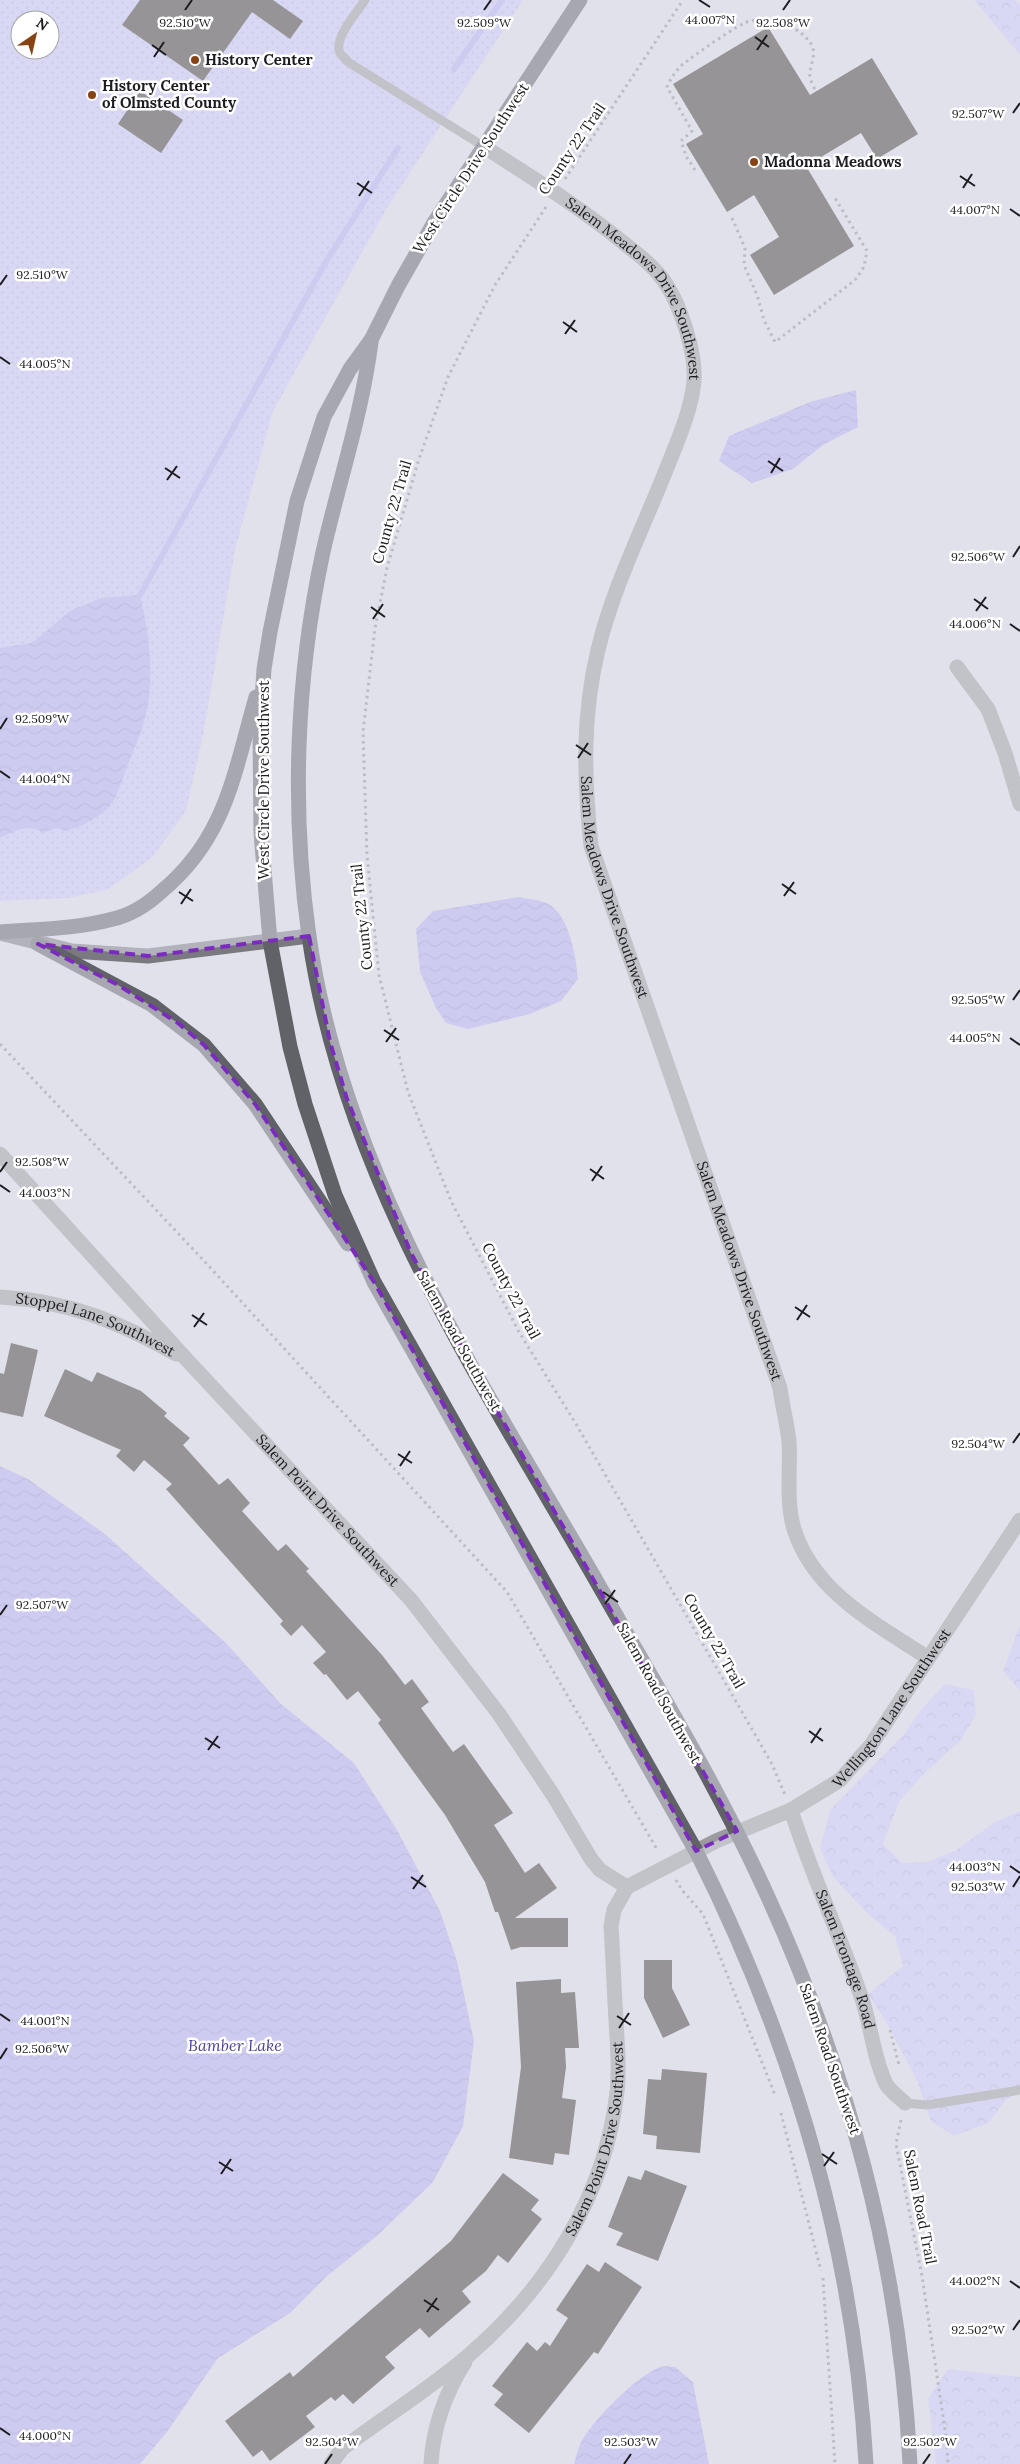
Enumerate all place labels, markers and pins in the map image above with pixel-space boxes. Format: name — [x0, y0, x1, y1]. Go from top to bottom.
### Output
place label: History Center — [205, 50, 314, 69]
marker: History Center — [189, 54, 201, 66]
place label: History Center of Olmsted County — [102, 76, 237, 112]
marker: History Center of Olmsted County — [86, 89, 98, 101]
place label: Madonna Meadows — [764, 152, 902, 171]
marker: Madonna Meadows — [748, 156, 760, 168]

